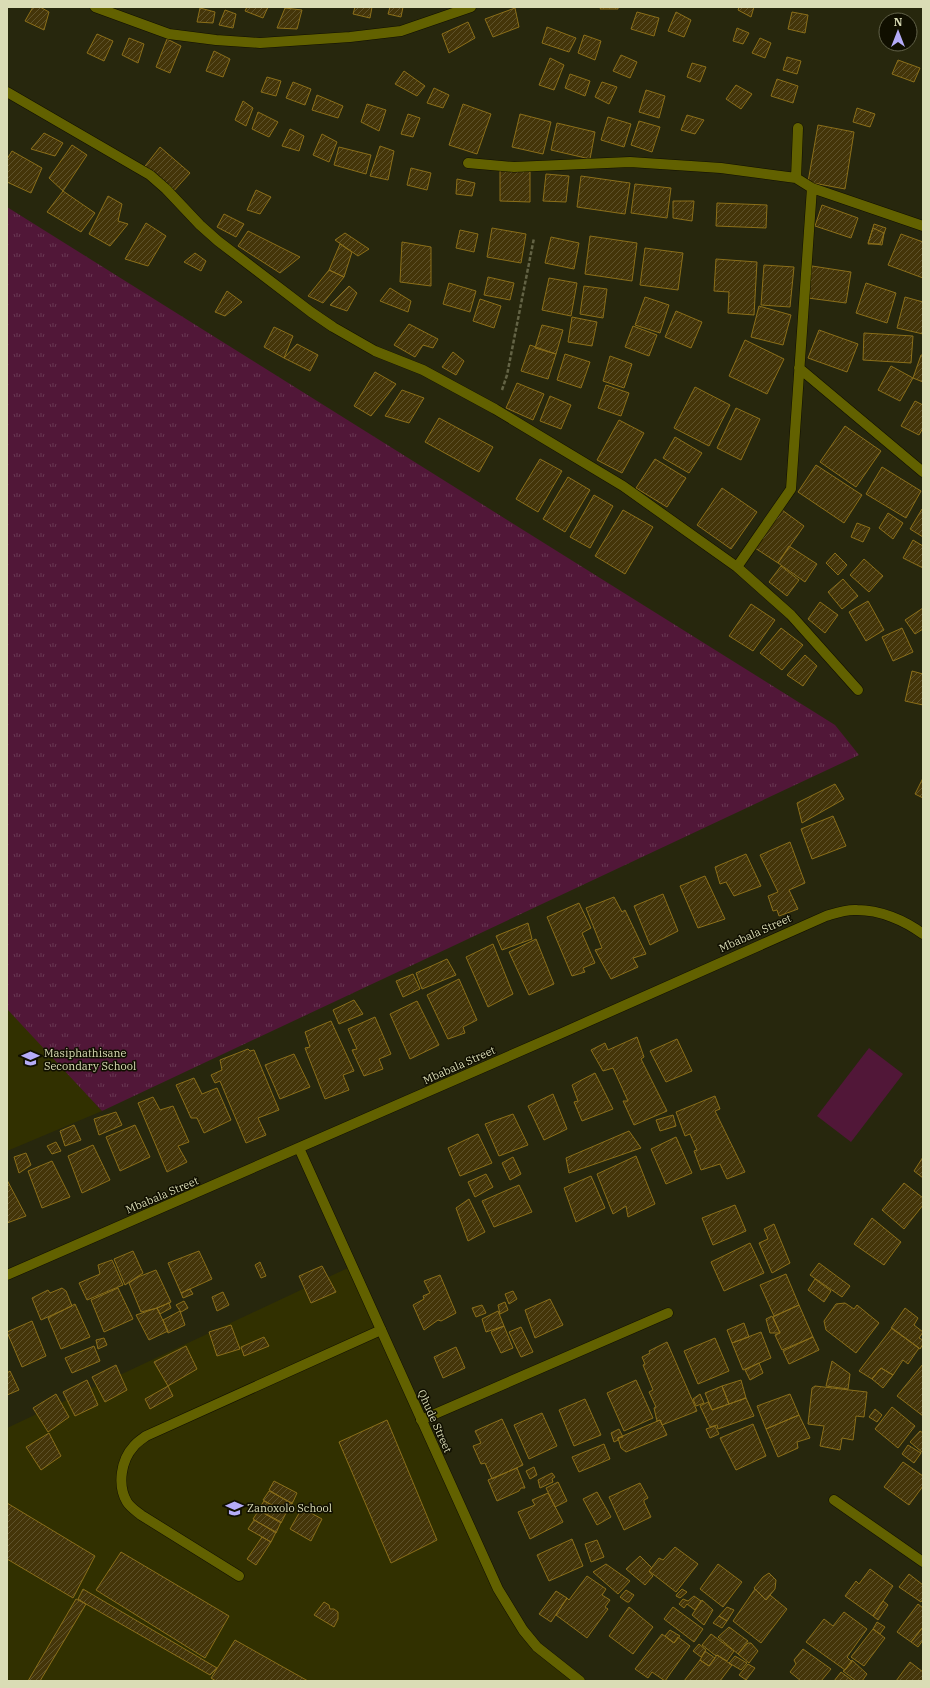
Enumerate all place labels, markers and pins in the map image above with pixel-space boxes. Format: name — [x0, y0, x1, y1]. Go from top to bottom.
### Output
place label: Masiphathisane Secondary School — [44, 1046, 136, 1073]
school or university icon: Masiphathisane Secondary School — [21, 1049, 41, 1069]
school or university icon: Zanoxolo School — [224, 1498, 244, 1518]
place label: Zanoxolo School — [247, 1501, 332, 1515]

